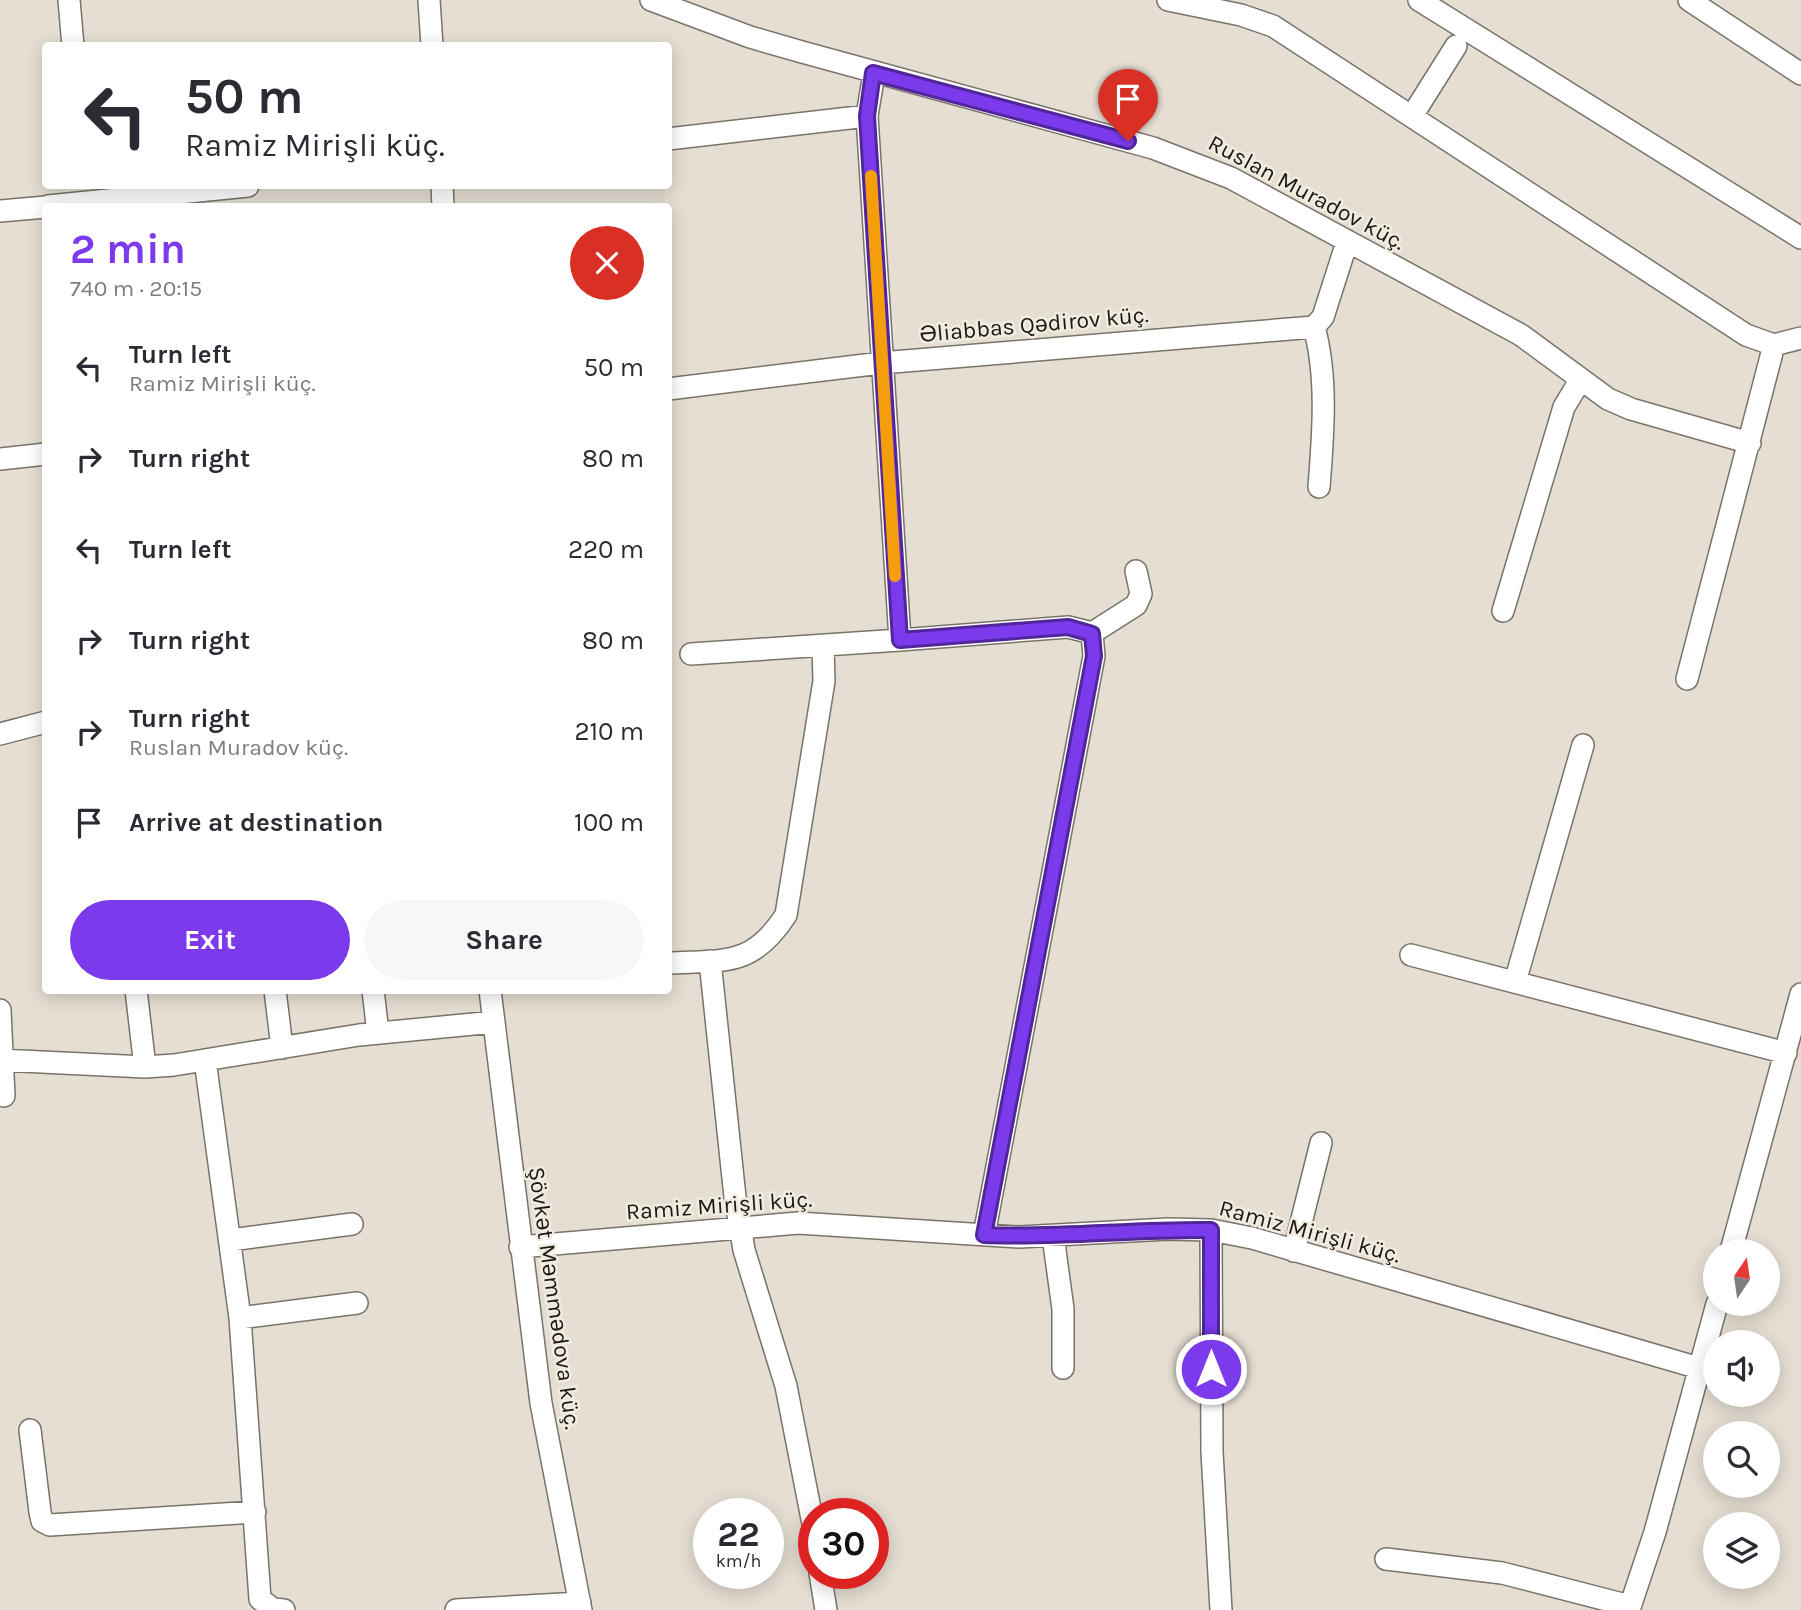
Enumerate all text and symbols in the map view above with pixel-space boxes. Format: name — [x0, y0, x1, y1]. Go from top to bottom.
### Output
text: 50 m — [185, 68, 303, 125]
pin — [1098, 69, 1158, 141]
icon: left — [70, 70, 161, 161]
icon: arrive — [1109, 80, 1147, 118]
text: Ramiz Mirişli küç. — [185, 127, 445, 164]
street label: Ruslan Muradov küç. — [1204, 129, 1410, 256]
text: 2 min — [70, 224, 186, 274]
button: close — [570, 226, 644, 300]
text: 740 m · 20:15 — [70, 275, 202, 302]
street label: Əliabbas Qədirov küç. — [918, 301, 1150, 348]
text: Turn left — [129, 339, 231, 370]
icon: left — [70, 349, 108, 387]
text: 50 m — [583, 352, 644, 383]
text: Ramiz Mirişli küç. — [129, 370, 316, 397]
icon: right — [70, 440, 108, 478]
text: Turn right — [129, 443, 250, 474]
text: 80 m — [582, 443, 644, 474]
icon: left — [70, 531, 108, 569]
text: Turn left — [129, 534, 231, 565]
text: 220 m — [568, 534, 644, 565]
icon: right — [70, 622, 108, 660]
text: Turn right — [129, 625, 250, 656]
text: 80 m — [582, 625, 644, 656]
text: Turn right — [129, 703, 250, 734]
icon: right — [70, 713, 108, 751]
text: 210 m — [574, 716, 644, 747]
text: Ruslan Muradov küç. — [129, 734, 348, 761]
icon: arrive — [70, 804, 108, 842]
text: Arrive at destination — [129, 807, 383, 838]
text: 100 m — [574, 807, 644, 838]
button: Exit — [70, 900, 350, 980]
button: Share — [364, 900, 644, 980]
street label: Şövkət Məmmədova küç. — [523, 1165, 586, 1431]
street label: Ramiz Mirişli küç. — [625, 1186, 813, 1225]
street label: Ramiz Mirişli küç. — [1216, 1194, 1404, 1269]
north arrow — [1703, 1239, 1780, 1316]
map controls — [1703, 1239, 1780, 1589]
button: sound — [1703, 1330, 1780, 1407]
position arrow — [1174, 1332, 1248, 1406]
button: search — [1703, 1421, 1780, 1498]
speed limit sign: 30 — [798, 1498, 889, 1589]
button: layers — [1703, 1512, 1780, 1589]
text: 22 — [717, 1514, 760, 1555]
text: km/h — [716, 1550, 761, 1572]

